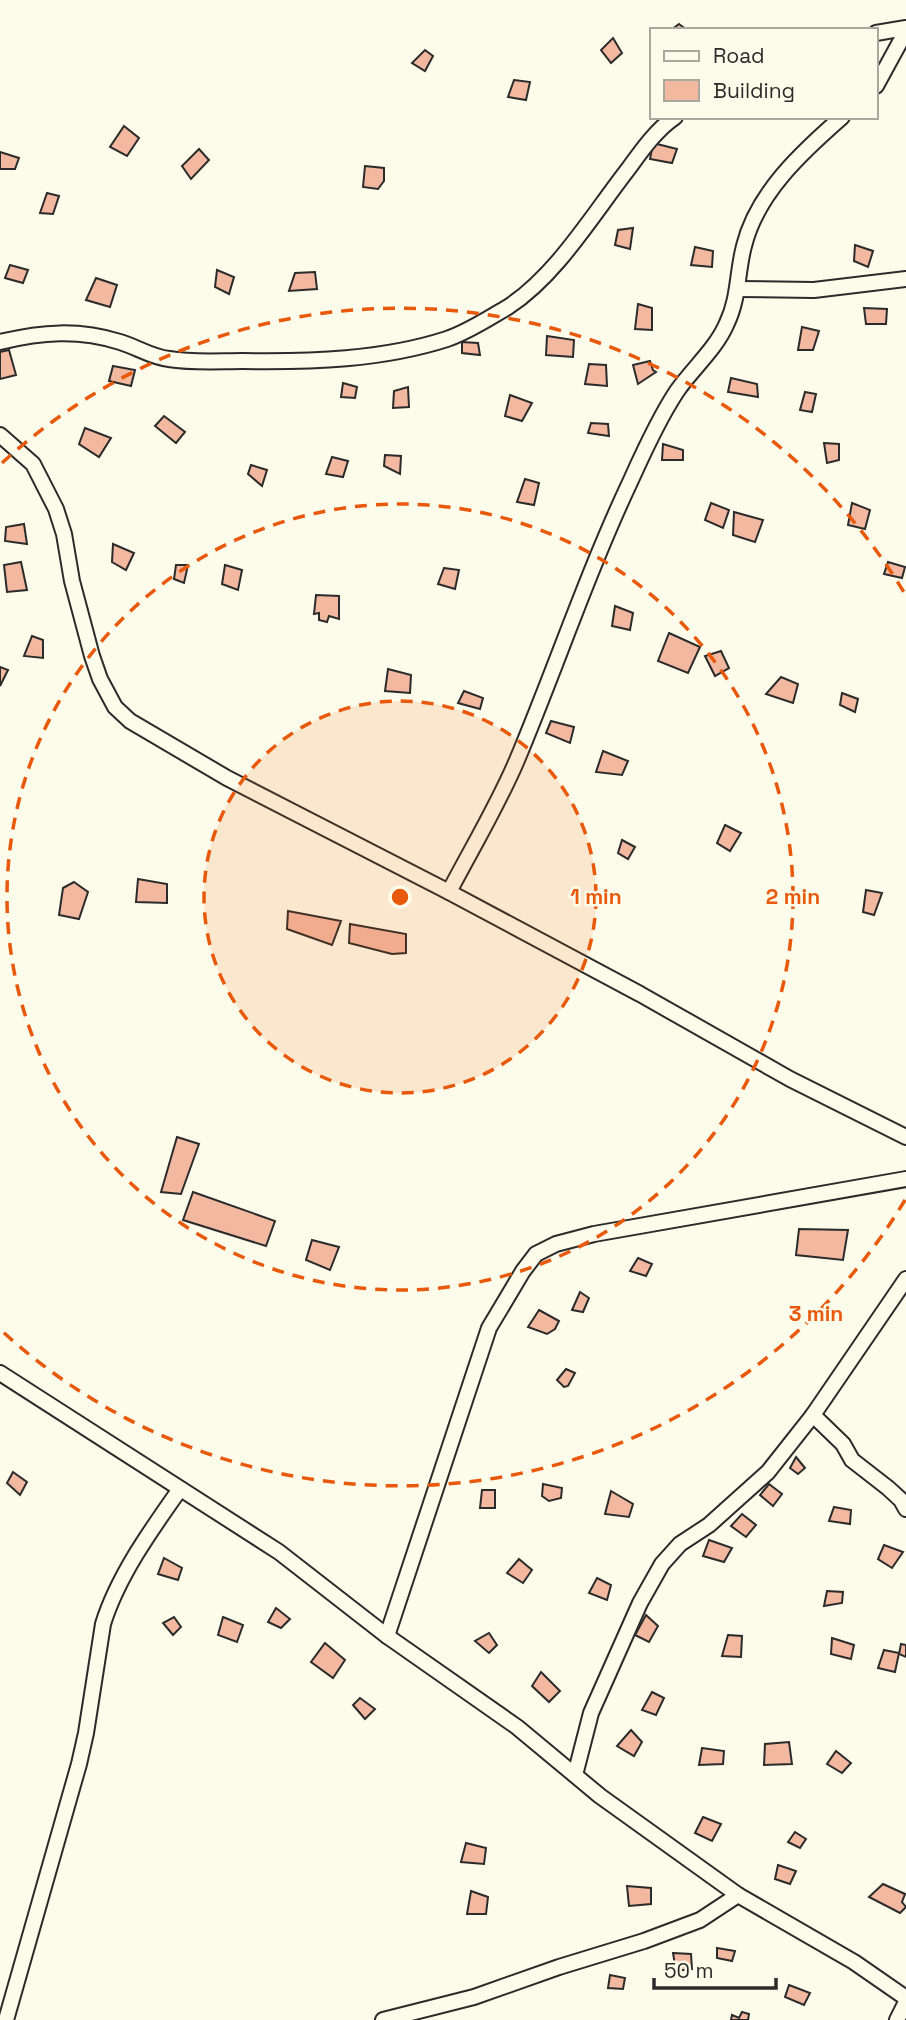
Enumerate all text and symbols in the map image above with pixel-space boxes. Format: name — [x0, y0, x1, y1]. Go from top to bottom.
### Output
legend — [650, 28, 878, 119]
text: Road — [713, 42, 765, 69]
text: Building — [713, 77, 795, 104]
text: 1 min — [570, 883, 622, 910]
text: 2 min — [766, 883, 820, 910]
centre of rings — [388, 885, 412, 909]
text: 3 min — [789, 1300, 843, 1327]
scale bar — [654, 1946, 776, 1990]
text: 50 m — [664, 1957, 714, 1984]

